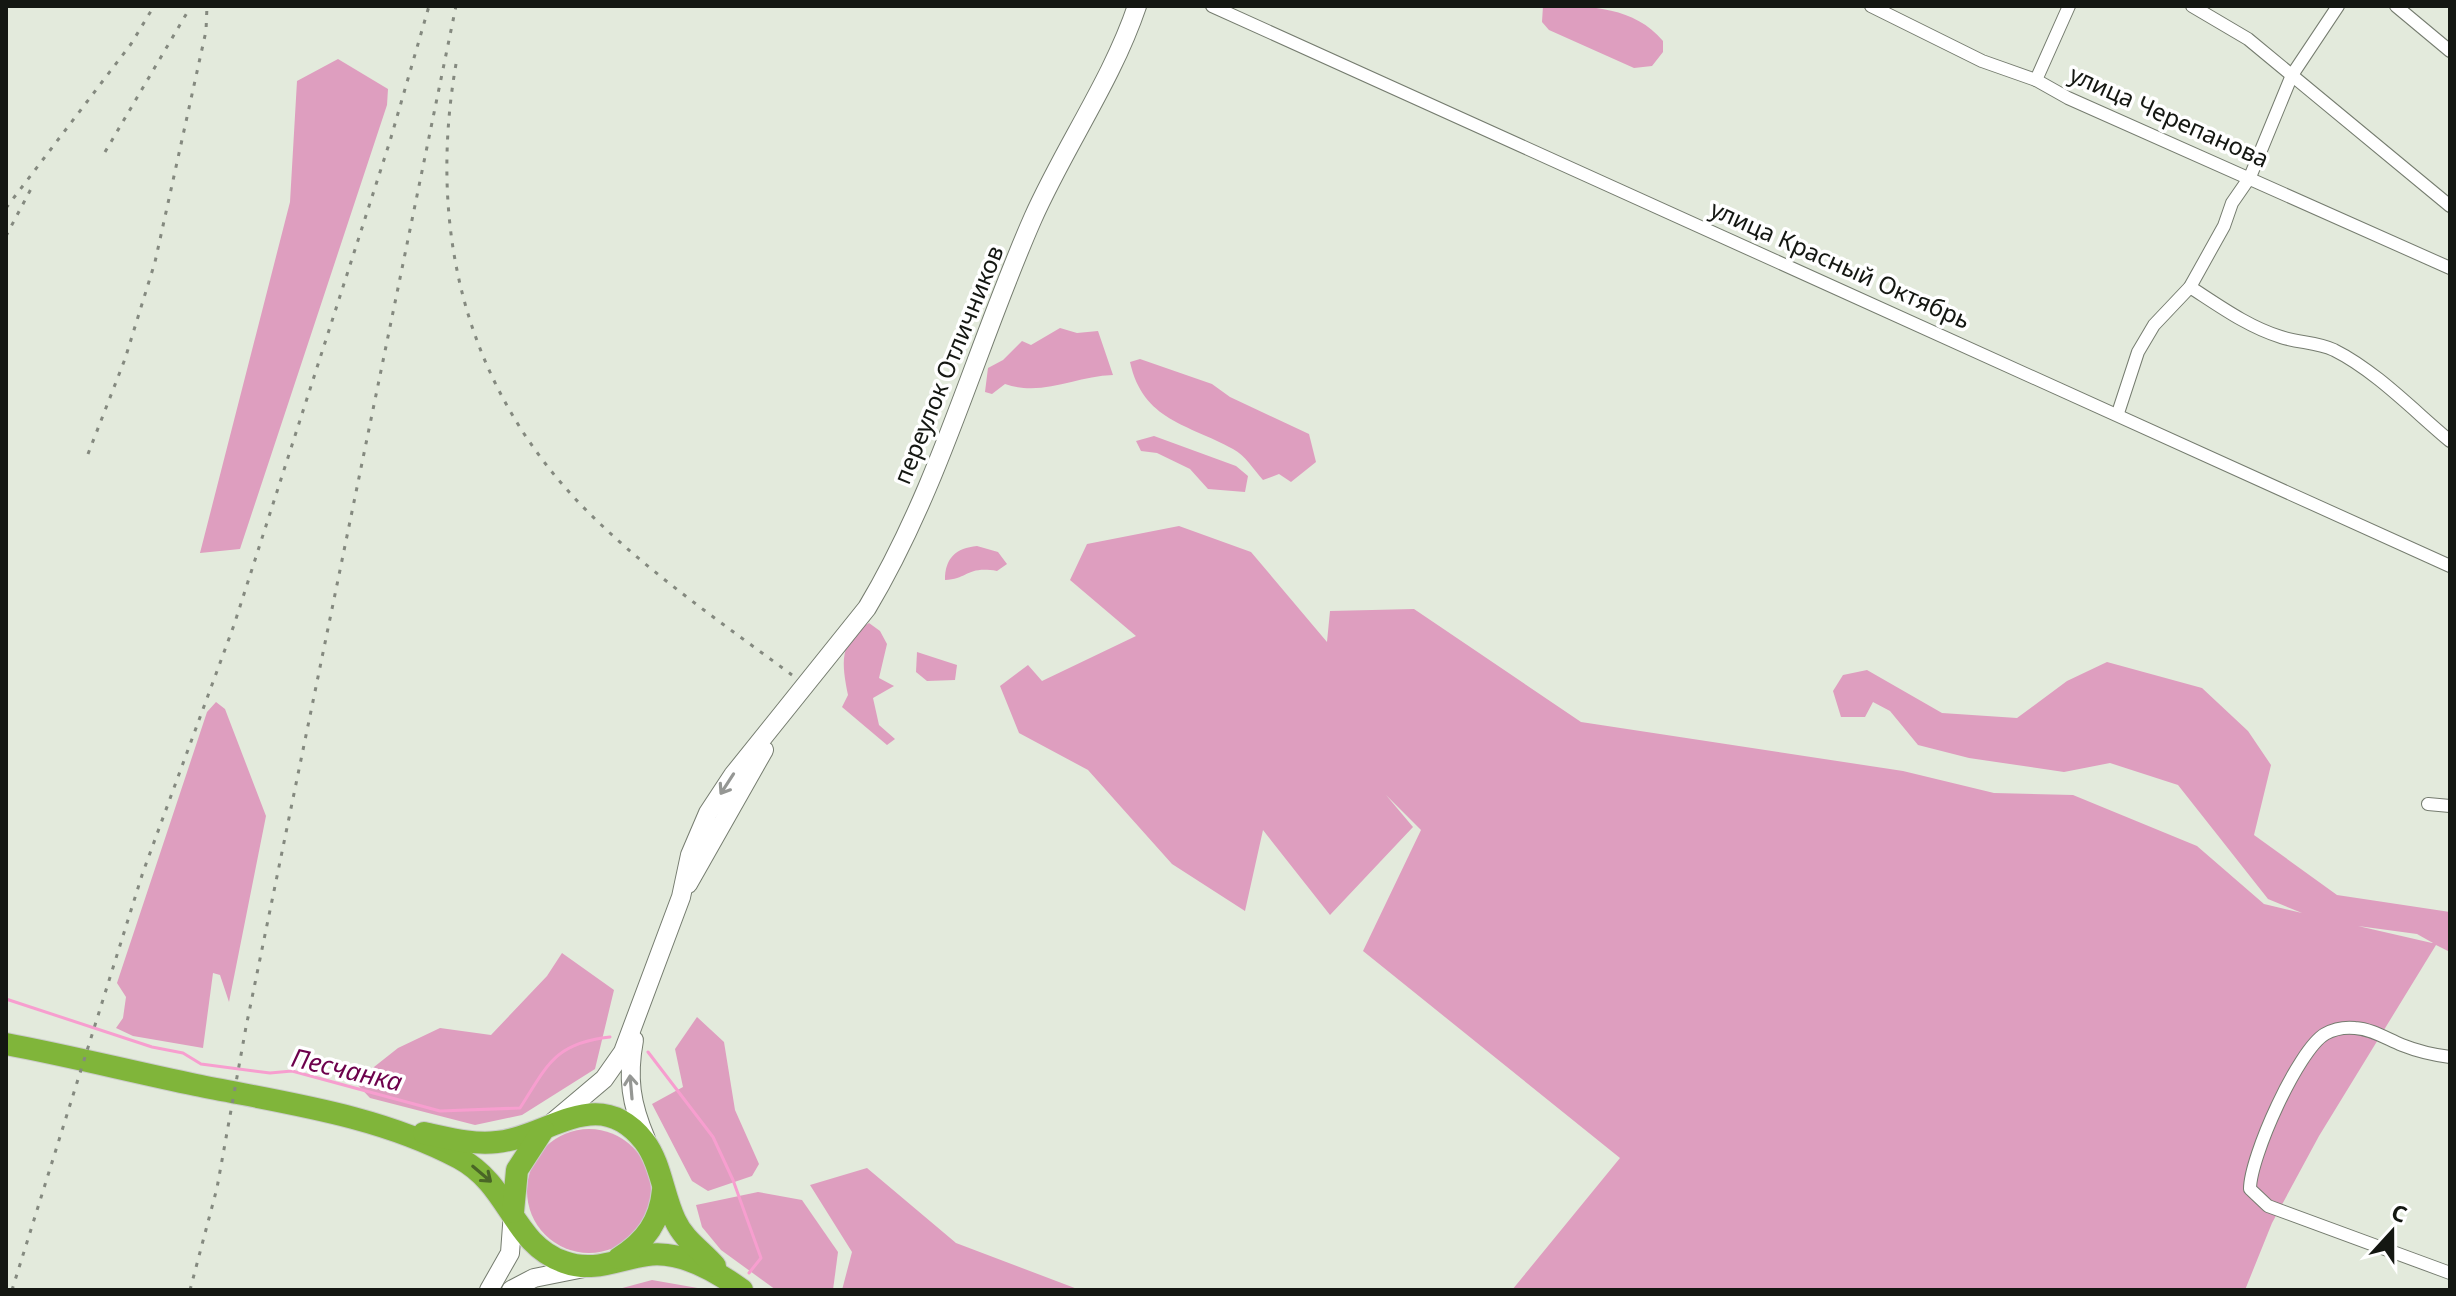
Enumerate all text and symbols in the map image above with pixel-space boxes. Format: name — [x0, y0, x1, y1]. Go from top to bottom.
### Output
street label: улица Черепанова — [2065, 57, 2275, 174]
street label: улица Красный Октябрь — [1705, 191, 1976, 336]
street label: переулок Отличников — [885, 240, 1011, 489]
one-way arrow — [719, 772, 735, 795]
water label: Песчанка — [288, 1039, 406, 1099]
one-way arrow — [623, 1074, 638, 1100]
one-way arrow — [472, 1165, 492, 1183]
north arrow — [2352, 1192, 2432, 1272]
text: С — [2388, 1196, 2412, 1229]

